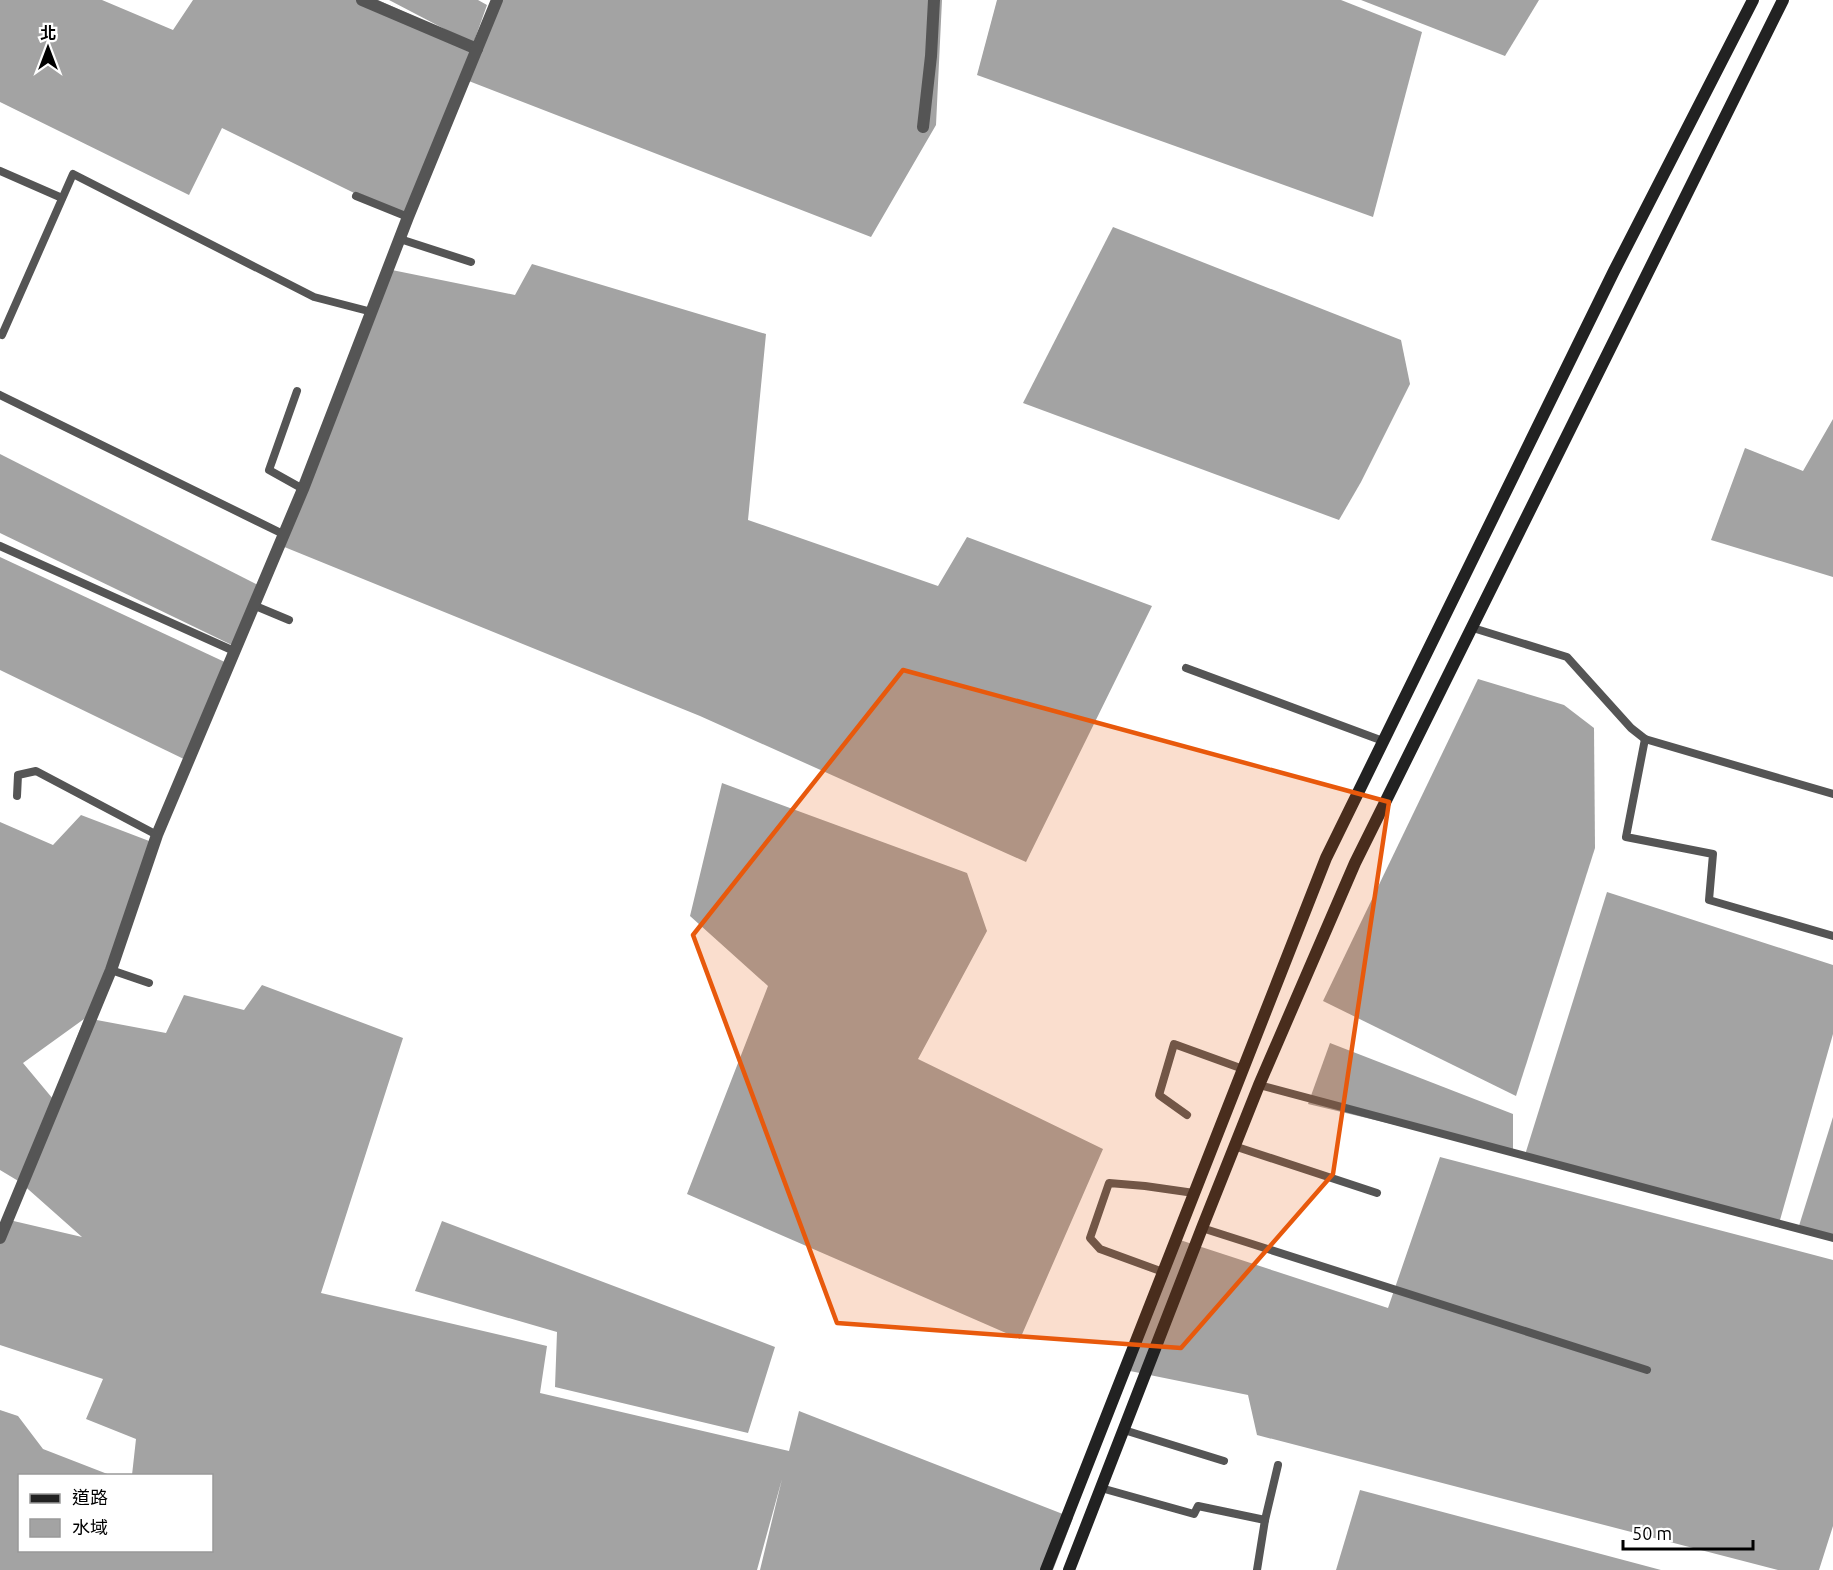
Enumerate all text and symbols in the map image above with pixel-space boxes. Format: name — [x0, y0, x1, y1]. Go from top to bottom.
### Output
north arrow — [18, 18, 78, 78]
text: 北 — [40, 24, 56, 42]
legend — [18, 1474, 213, 1552]
text: 道路 — [72, 1487, 108, 1507]
scale bar — [1623, 1513, 1754, 1551]
text: 水域 — [72, 1517, 108, 1537]
text: 50 m — [1632, 1523, 1672, 1543]

